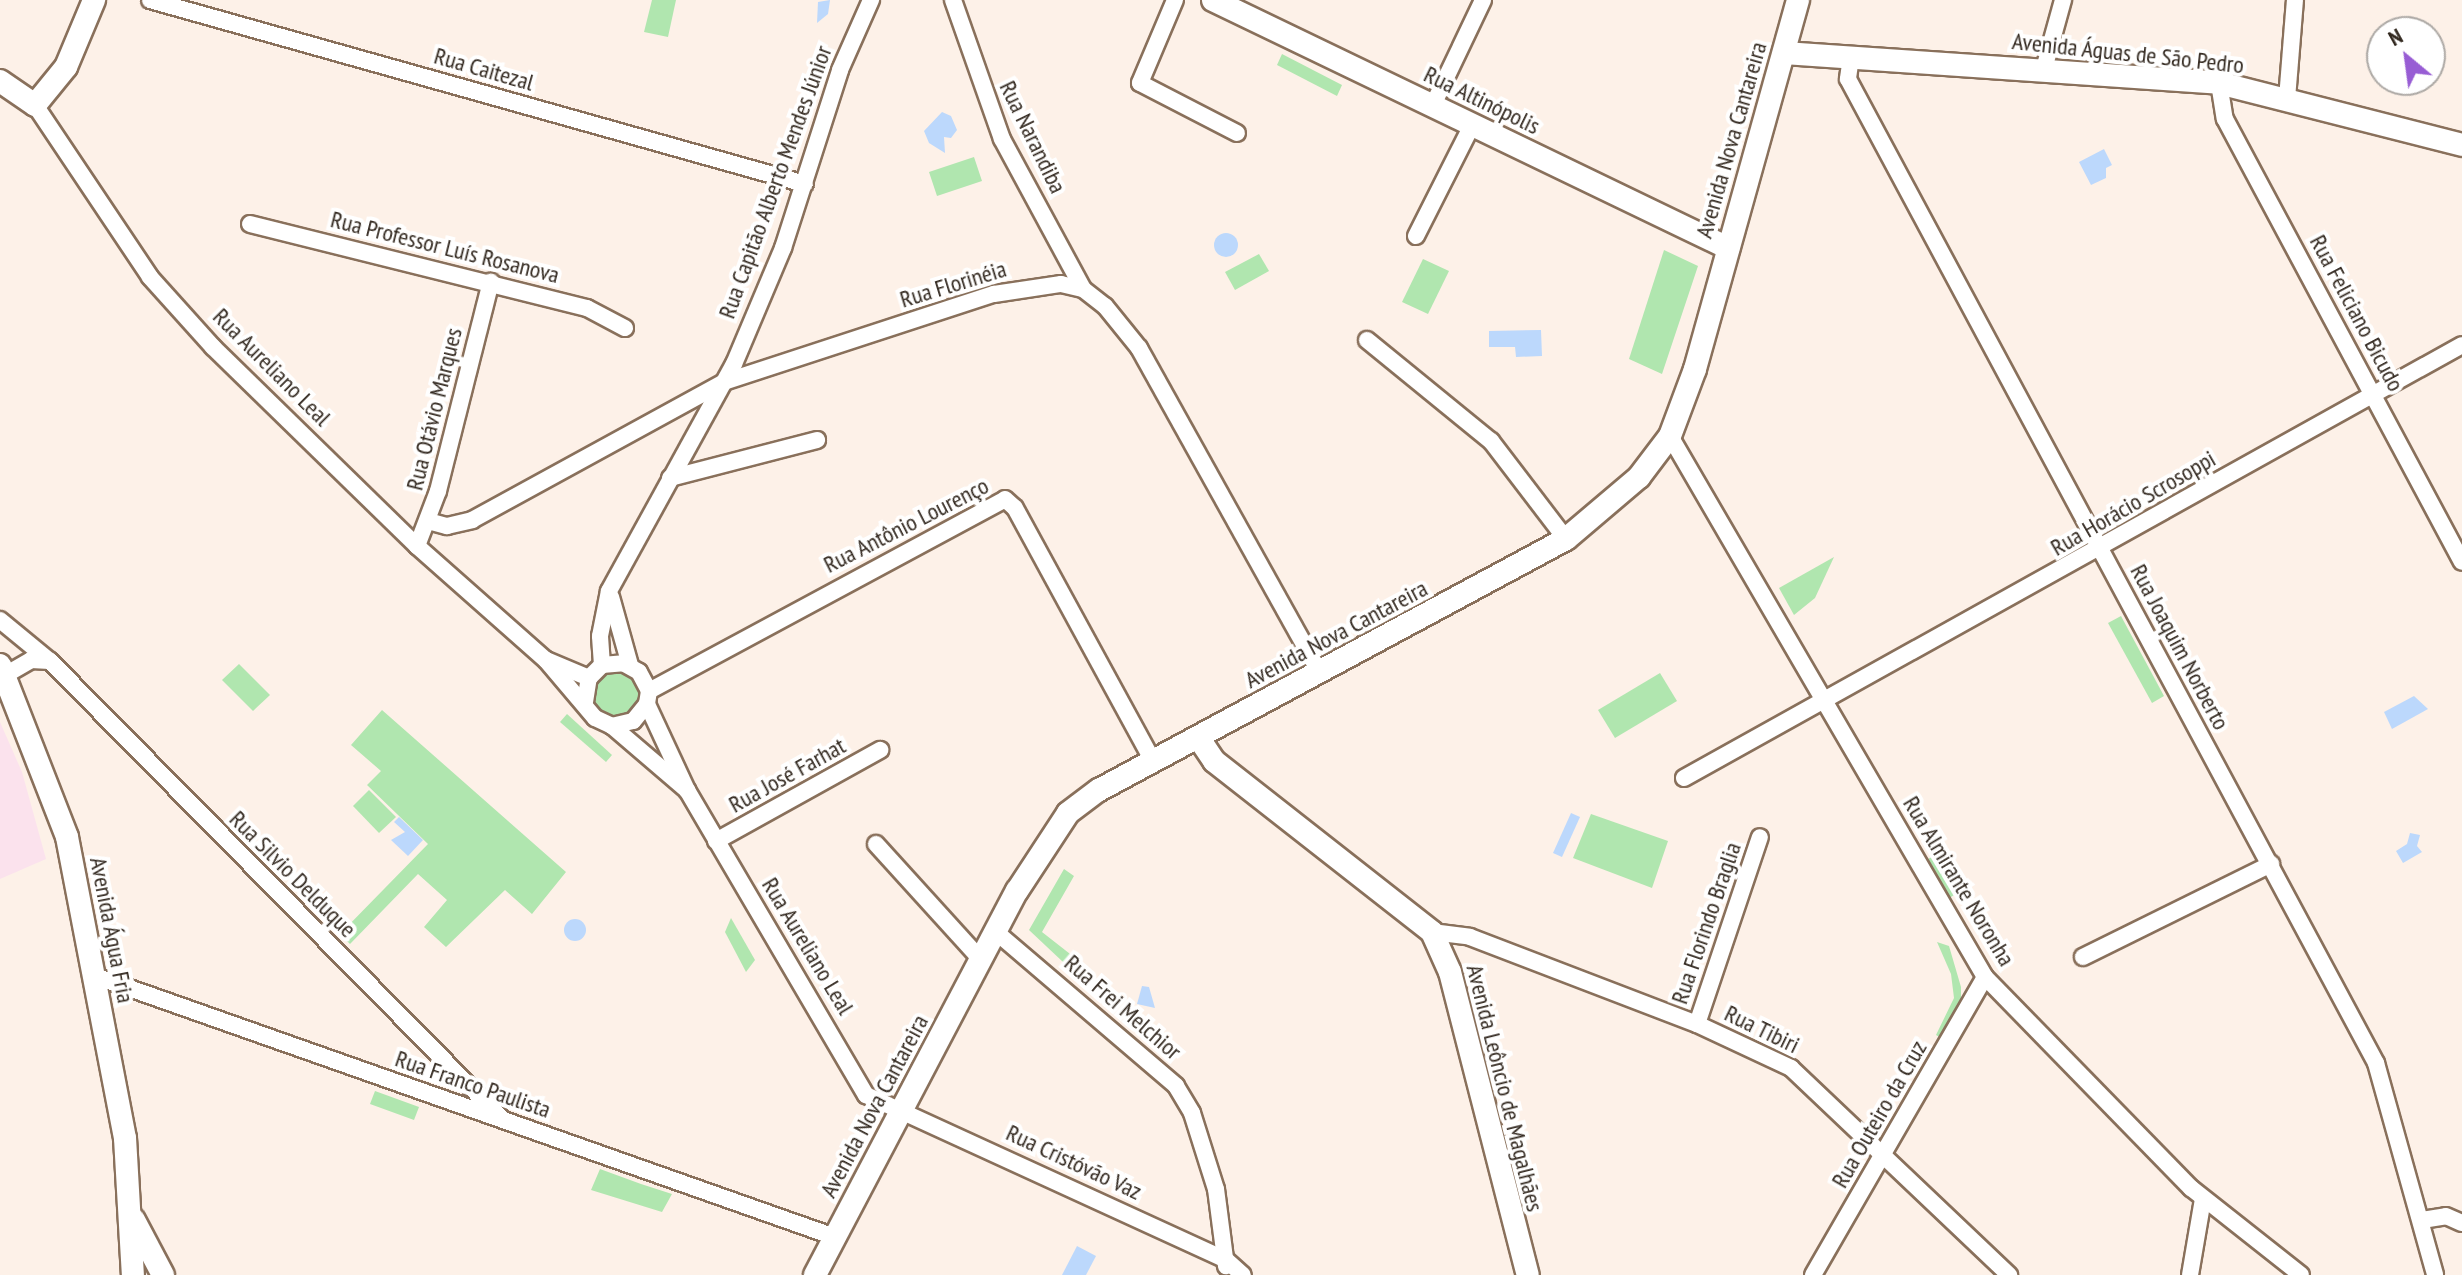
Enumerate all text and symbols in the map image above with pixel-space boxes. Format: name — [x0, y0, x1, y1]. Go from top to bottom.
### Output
north arrow — [2366, 16, 2446, 96]
text: N — [2383, 22, 2407, 52]
street label: Avenida Águas de São Pedro — [2010, 26, 2246, 80]
street label: Avenida Nova Cantareira — [1689, 39, 1773, 241]
street label: Rua Caitezal — [431, 41, 537, 97]
street label: Rua Capitão Alberto Mendes Júnior — [712, 41, 838, 323]
street label: Rua Altinópolis — [1419, 59, 1545, 141]
street label: Rua Narandiba — [993, 76, 1073, 198]
street label: Rua Professor Luís Rosanova — [328, 205, 562, 289]
street label: Rua Feliciano Bicudo — [2304, 230, 2410, 396]
street label: Rua Florinéia — [896, 254, 1010, 314]
street label: Rua Aureliano Leal — [207, 302, 337, 432]
street label: Rua Otávio Marques — [400, 325, 468, 493]
street label: Rua Horácio Scrosoppi — [2045, 444, 2221, 562]
street label: Rua Antônio Lourenço — [819, 471, 993, 579]
street label: Rua Joaquim Norberto — [2124, 559, 2236, 735]
street label: Avenida Nova Cantareira — [1240, 574, 1432, 694]
street label: Rua José Farhat — [724, 731, 850, 819]
street label: Rua Almirante Noronha — [1897, 791, 2021, 971]
street label: Rua Silvio Delduque — [224, 805, 362, 943]
street label: Rua Florindo Braglia — [1665, 838, 1747, 1008]
street label: Avenida Água Fria — [84, 854, 140, 1006]
street label: Rua Aureliano Leal — [756, 872, 860, 1020]
street label: Rua Frei Melchior — [1059, 948, 1187, 1066]
street label: Avenida Leôncio de Magalhães — [1460, 962, 1550, 1214]
street label: Rua Tibiri — [1720, 999, 1804, 1059]
street label: Avenida Nova Cantareira — [814, 1010, 934, 1202]
street label: Rua Outeiro da Cruz — [1825, 1035, 1933, 1193]
street label: Rua Franco Paulista — [392, 1044, 554, 1124]
street label: Rua Cristóvão Vaz — [1002, 1118, 1146, 1206]

